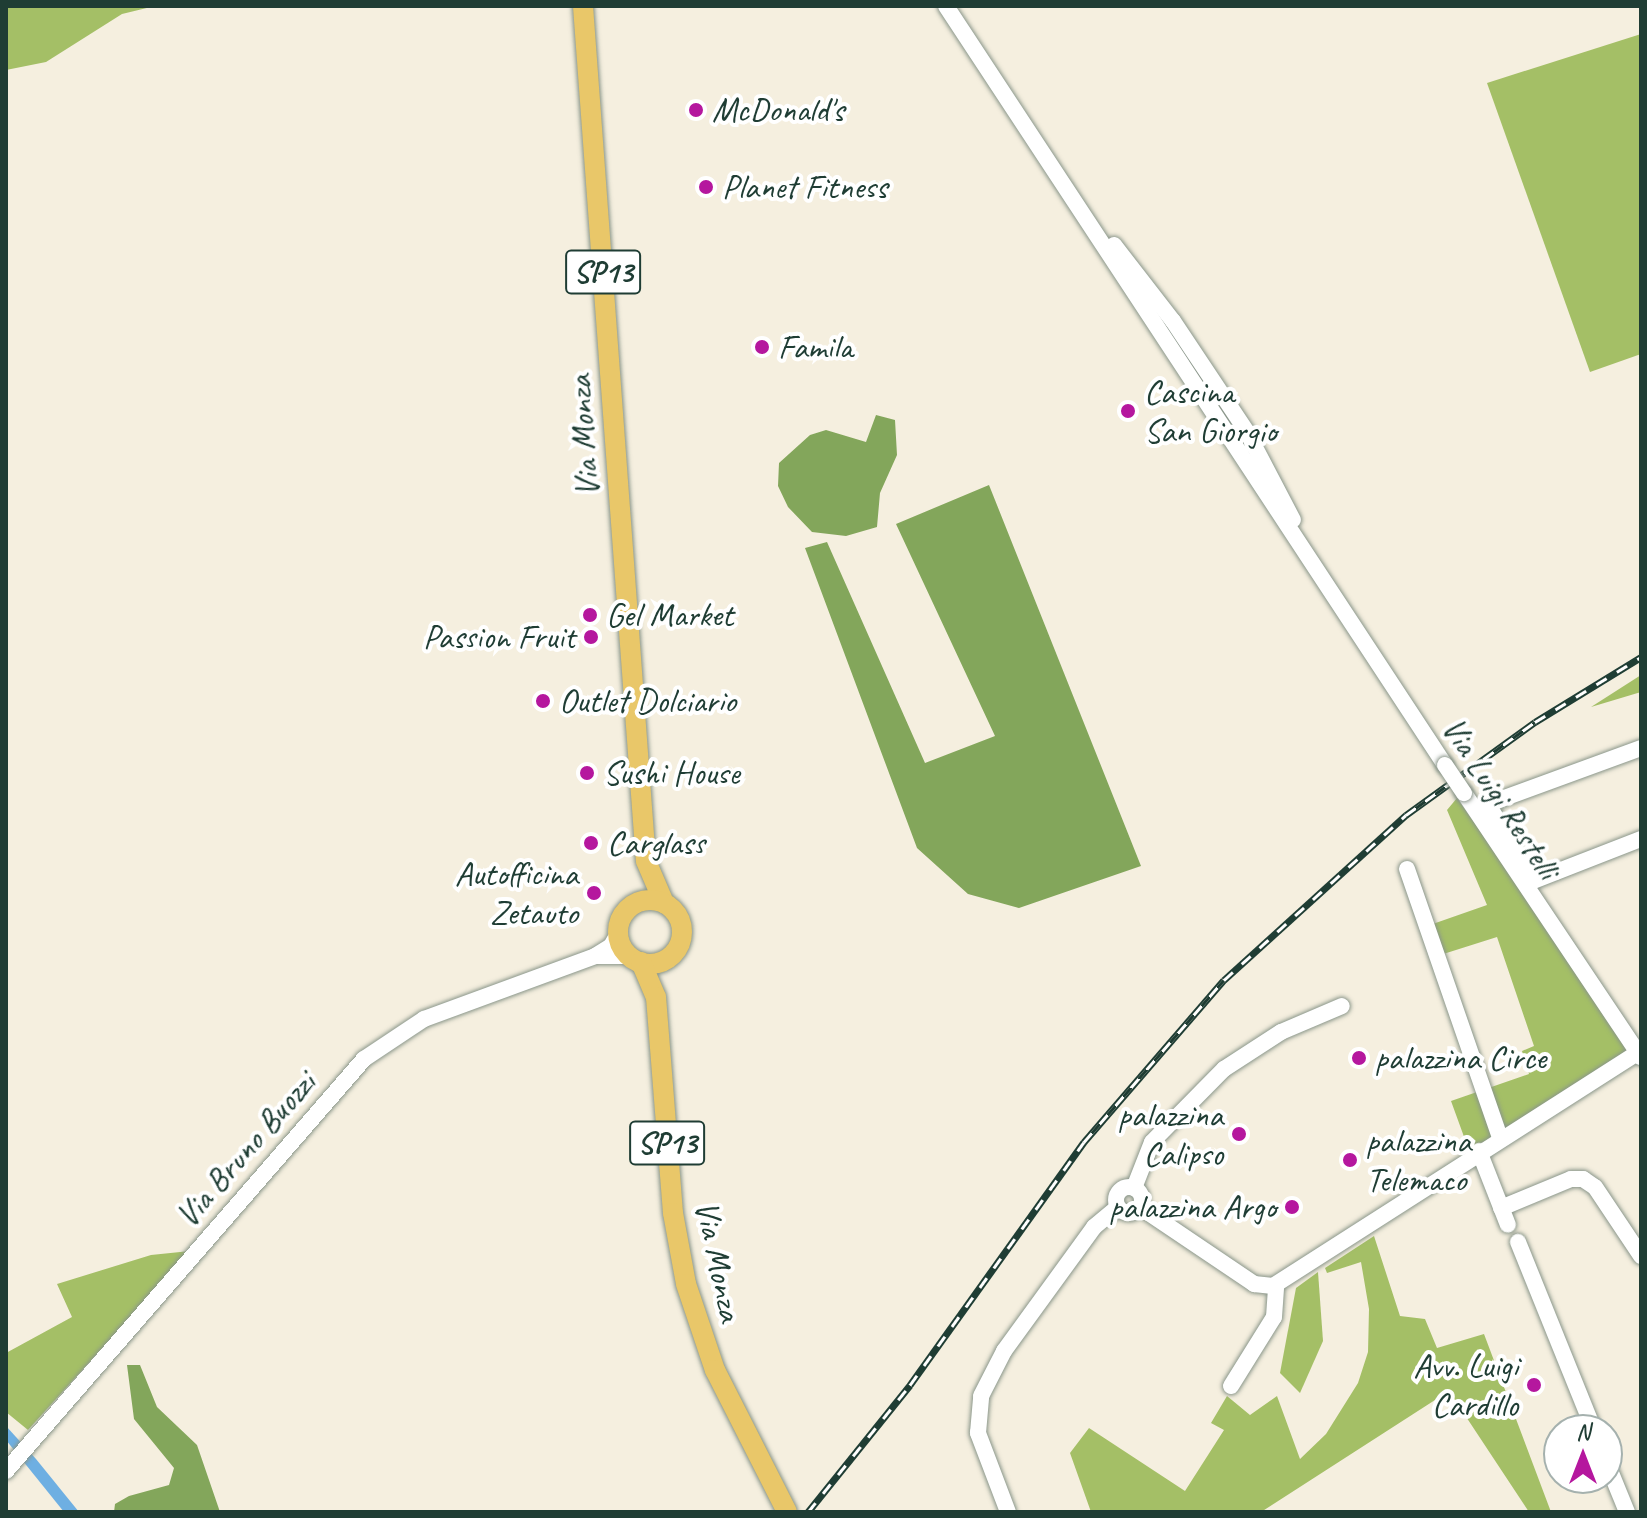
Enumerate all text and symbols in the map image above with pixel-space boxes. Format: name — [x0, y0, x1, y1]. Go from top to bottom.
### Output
place label: McDonald's — [712, 90, 844, 130]
marker: McDonald's — [687, 101, 705, 119]
place label: Planet Fitness — [722, 167, 887, 207]
marker: Planet Fitness — [697, 178, 715, 196]
road number: SP13 — [565, 244, 641, 300]
place label: Famila — [778, 327, 852, 367]
marker: Famila — [753, 338, 771, 356]
place label: Cascina San Giorgio — [1144, 371, 1276, 450]
street label: Via Monza — [558, 374, 608, 498]
marker: Cascina San Giorgio — [1119, 402, 1137, 420]
place label: Gel Market — [606, 595, 734, 635]
marker: Gel Market — [581, 606, 599, 624]
place label: Passion Fruit — [423, 617, 575, 657]
marker: Passion Fruit — [582, 628, 600, 646]
place label: Outlet Dolciario — [559, 681, 737, 721]
marker: Outlet Dolciario — [534, 692, 552, 710]
street label: Via Luigi Restelli — [1434, 710, 1568, 886]
place label: Sushi House — [603, 753, 739, 793]
marker: Sushi House — [578, 764, 596, 782]
place label: Carglass — [607, 823, 705, 863]
marker: Carglass — [582, 834, 600, 852]
place label: Autofficina Zetauto — [455, 853, 578, 932]
marker: Autofficina Zetauto — [585, 884, 603, 902]
place label: palazzina Circe — [1375, 1038, 1546, 1078]
marker: palazzina Circe — [1350, 1049, 1368, 1067]
street label: Via Bruno Buozzi — [166, 1063, 324, 1235]
place label: palazzina Calipso — [1118, 1094, 1223, 1174]
road number: SP13 — [629, 1115, 705, 1171]
place label: palazzina Telemaco — [1366, 1120, 1471, 1200]
marker: palazzina Calipso — [1230, 1125, 1248, 1143]
marker: palazzina Telemaco — [1341, 1151, 1359, 1169]
place label: palazzina Argo — [1110, 1187, 1276, 1227]
street label: Via Monza — [686, 1198, 752, 1324]
marker: palazzina Argo — [1283, 1198, 1301, 1216]
place label: Avv. Luigi Cardillo — [1413, 1345, 1518, 1424]
marker: Avv. Luigi Cardillo — [1525, 1376, 1543, 1394]
north arrow — [1543, 1414, 1623, 1494]
text: N — [1576, 1418, 1590, 1446]

